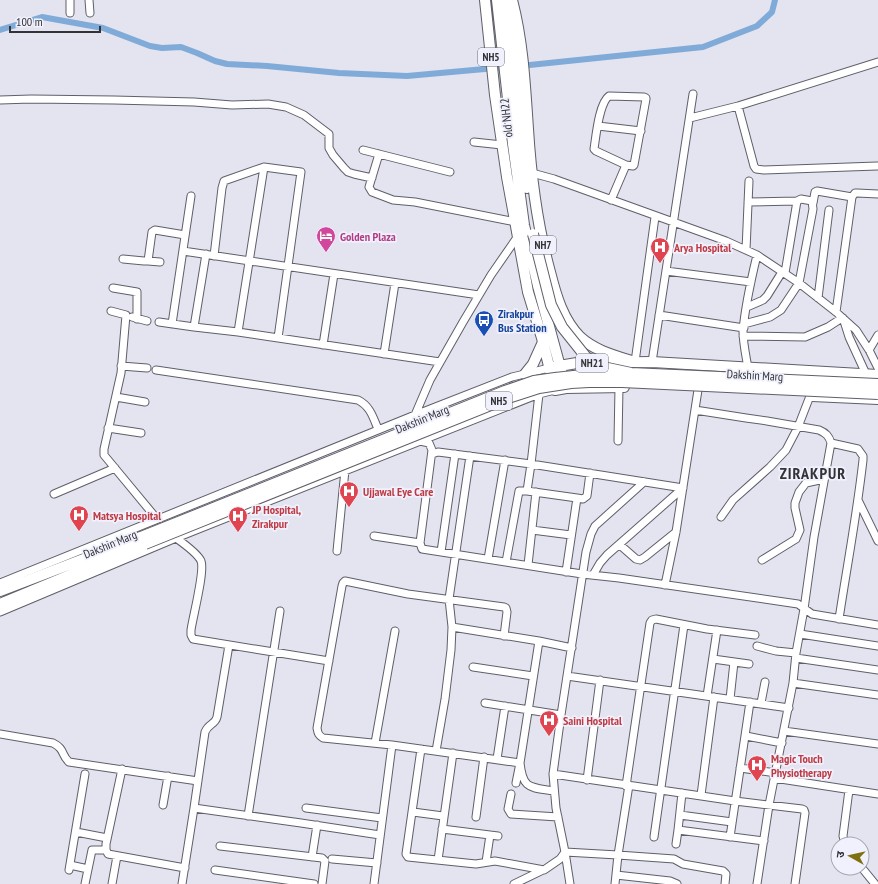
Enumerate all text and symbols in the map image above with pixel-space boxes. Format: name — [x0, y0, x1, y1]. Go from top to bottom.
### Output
scale bar — [10, 8, 100, 34]
text: 100 m — [16, 14, 43, 29]
road number: NH5 — [478, 48, 504, 66]
street label: old NH22 — [496, 98, 516, 138]
hotel icon: Golden Plaza — [315, 225, 337, 253]
place label: Golden Plaza — [340, 229, 396, 244]
road number: NH7 — [530, 236, 556, 254]
hospital icon: Arya Hospital — [649, 236, 671, 264]
place label: Arya Hospital — [673, 240, 731, 255]
place label: Zirakpur Bus Station — [498, 306, 547, 335]
bus stop icon: Zirakpur Bus Station — [473, 309, 495, 337]
road number: NH21 — [576, 354, 608, 372]
street label: Dakshin Marg — [726, 366, 784, 384]
road number: NH5 — [486, 392, 512, 410]
street label: Dakshin Marg — [393, 401, 451, 437]
district label: ZIRAKPUR — [780, 463, 846, 483]
hospital icon: Ujjawal Eye Care — [338, 480, 360, 508]
place label: Ujjawal Eye Care — [363, 484, 433, 499]
place label: JP Hospital, Zirakpur — [251, 502, 302, 531]
hospital icon: Matsya Hospital — [68, 504, 90, 532]
hospital icon: JP Hospital, Zirakpur — [227, 505, 249, 533]
place label: Matsya Hospital — [93, 508, 161, 523]
street label: Dakshin Marg — [81, 526, 139, 562]
hospital icon: Saini Hospital — [538, 709, 560, 737]
place label: Saini Hospital — [563, 713, 622, 728]
place label: Magic Touch Physiotherapy — [771, 751, 832, 780]
hospital icon: Magic Touch Physiotherapy — [746, 754, 768, 782]
north arrow — [830, 836, 870, 876]
text: उ — [833, 850, 848, 859]

